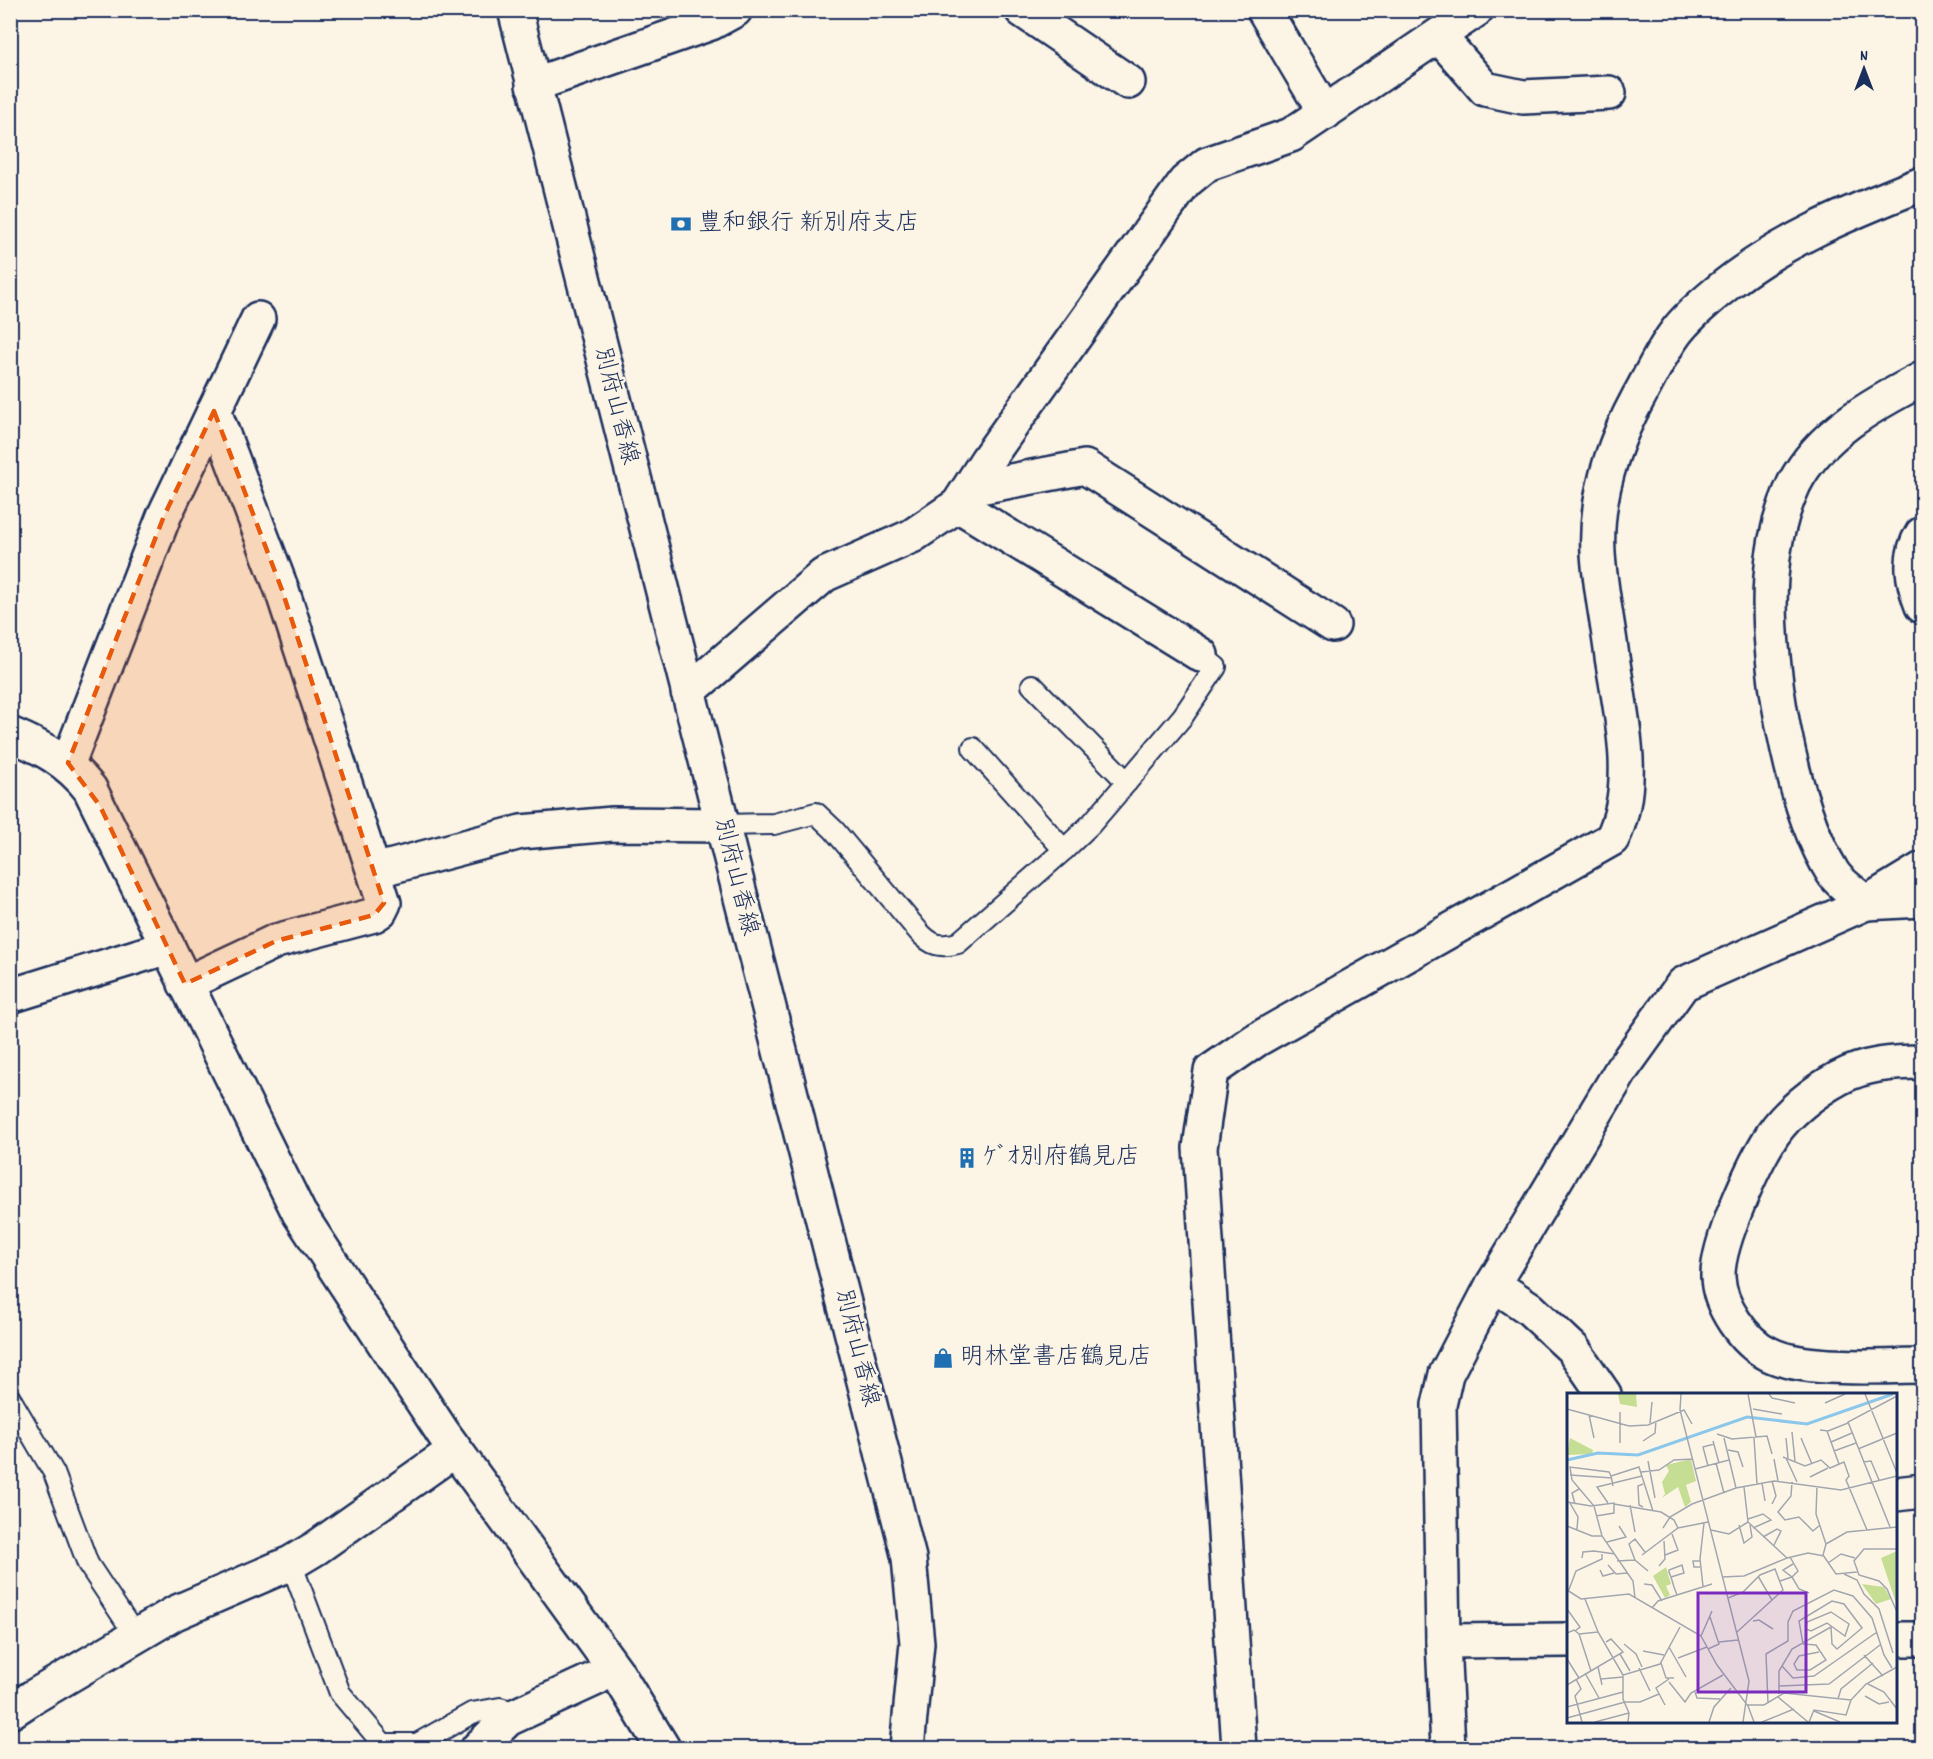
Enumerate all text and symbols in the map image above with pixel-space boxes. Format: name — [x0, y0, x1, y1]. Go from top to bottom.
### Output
north arrow — [1834, 39, 1894, 99]
text: N — [1860, 45, 1868, 68]
place label: 豊和銀行 新別府支店 — [698, 207, 920, 241]
bank icon: 豊和銀行 新別府支店 — [669, 212, 693, 236]
street label: 別府山香線 — [584, 344, 646, 468]
street label: 別府山香線 — [704, 815, 766, 939]
place label: ｹﾞｵ別府鶴見店 — [984, 1141, 1140, 1175]
building icon: ｹﾞｵ別府鶴見店 — [955, 1146, 979, 1170]
street label: 別府山香線 — [825, 1286, 887, 1410]
place label: 明林堂書店鶴見店 — [960, 1341, 1152, 1375]
shop icon: 明林堂書店鶴見店 — [931, 1346, 955, 1370]
inset map — [1567, 1393, 1897, 1723]

